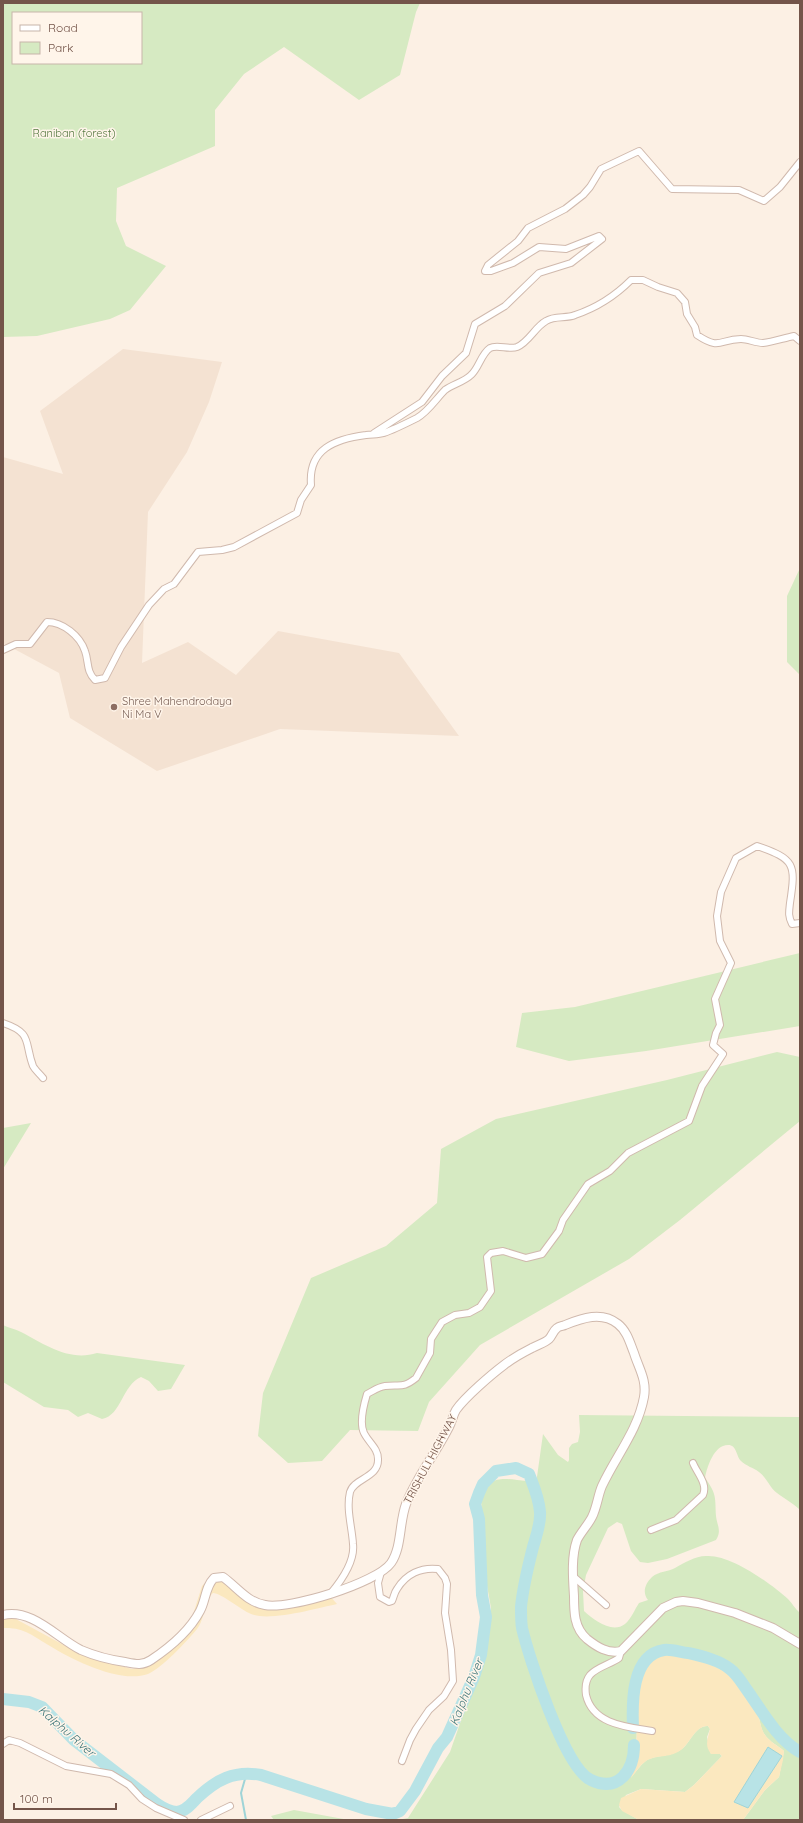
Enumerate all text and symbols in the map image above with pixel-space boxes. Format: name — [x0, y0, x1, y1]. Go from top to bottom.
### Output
legend — [12, 12, 142, 64]
text: Road — [48, 20, 78, 35]
text: Park — [48, 40, 73, 55]
park label: Raniban (forest) — [33, 126, 116, 140]
place label: Shree Mahendrodaya Ni Ma V — [122, 694, 232, 721]
marker: Shree Mahendrodaya Ni Ma V — [109, 702, 119, 712]
street label: TRISHULI HIGHWAY — [400, 1412, 460, 1506]
water label: Kalphu River — [446, 1655, 487, 1728]
water label: Kalphu River — [35, 1702, 100, 1761]
scale bar — [14, 1785, 116, 1811]
text: 100 m — [20, 1791, 53, 1806]

